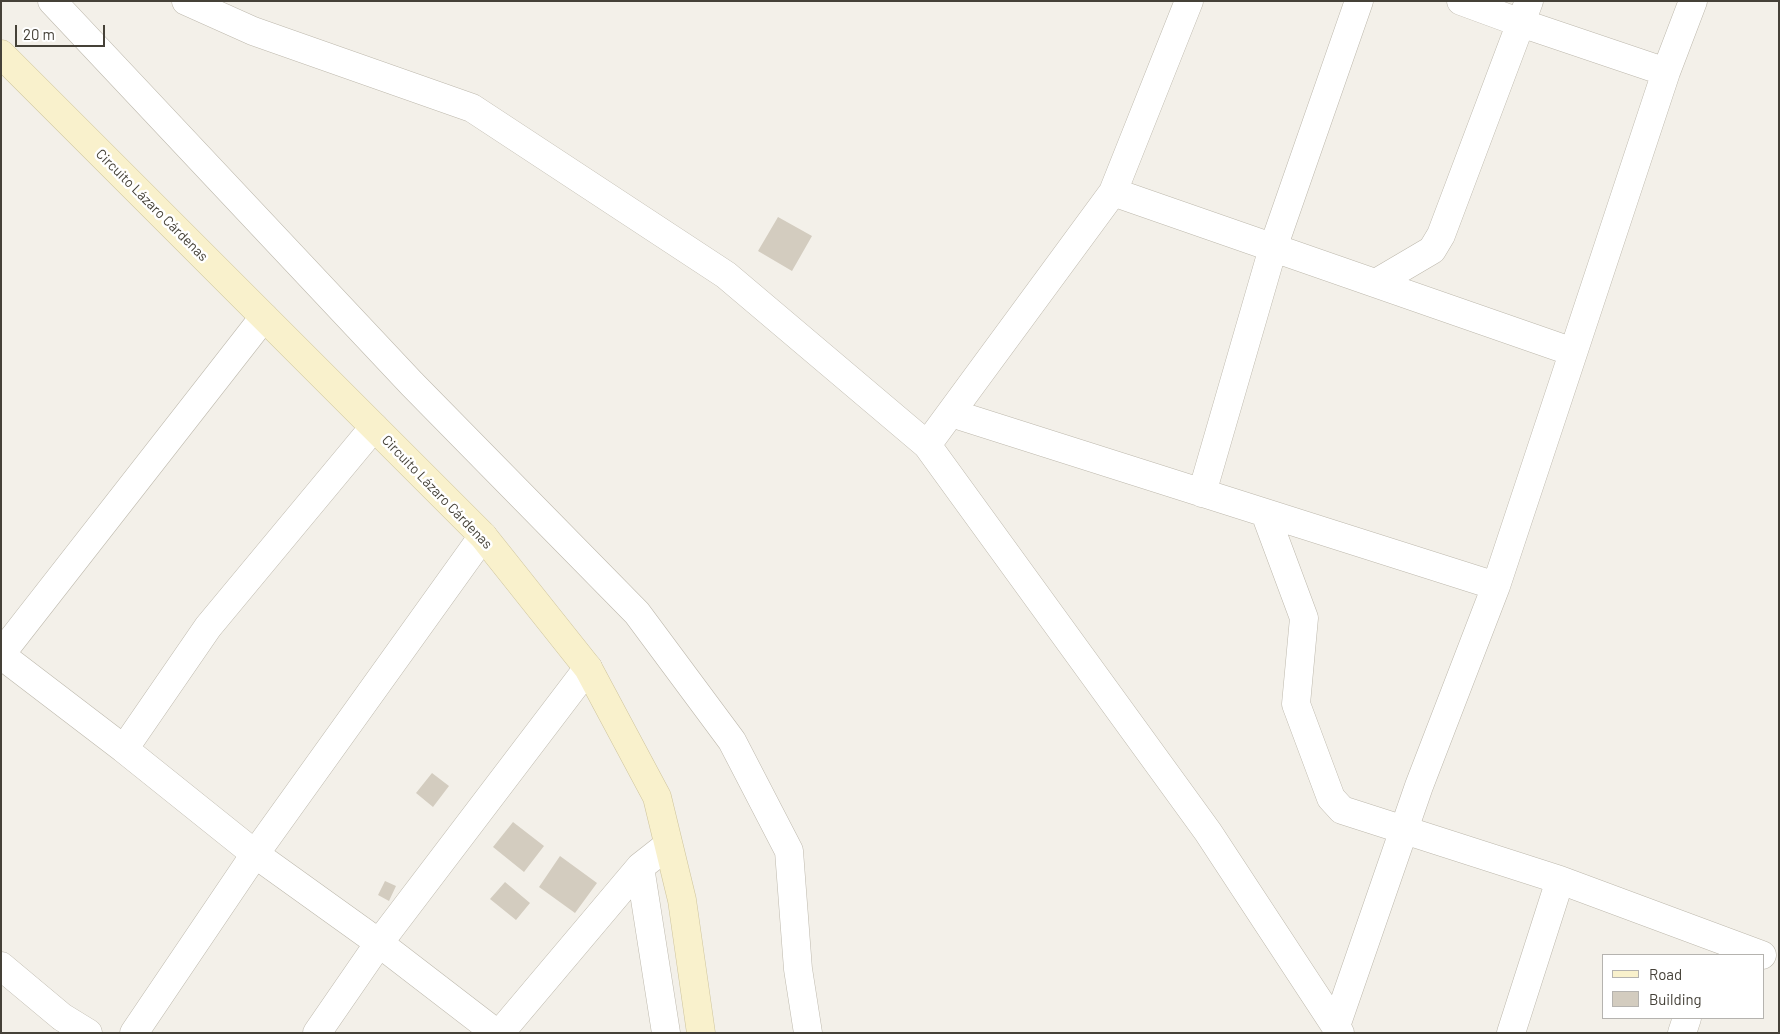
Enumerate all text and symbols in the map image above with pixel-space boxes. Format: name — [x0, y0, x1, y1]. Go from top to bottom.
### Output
scale bar — [18, 15, 108, 47]
text: 20 m — [23, 25, 55, 43]
street label: Circuito Lázaro Cárdenas — [92, 145, 212, 265]
street label: Circuito Lázaro Cárdenas — [378, 432, 496, 552]
legend — [1602, 954, 1765, 1019]
text: Road — [1649, 965, 1682, 983]
text: Building — [1649, 990, 1702, 1008]

